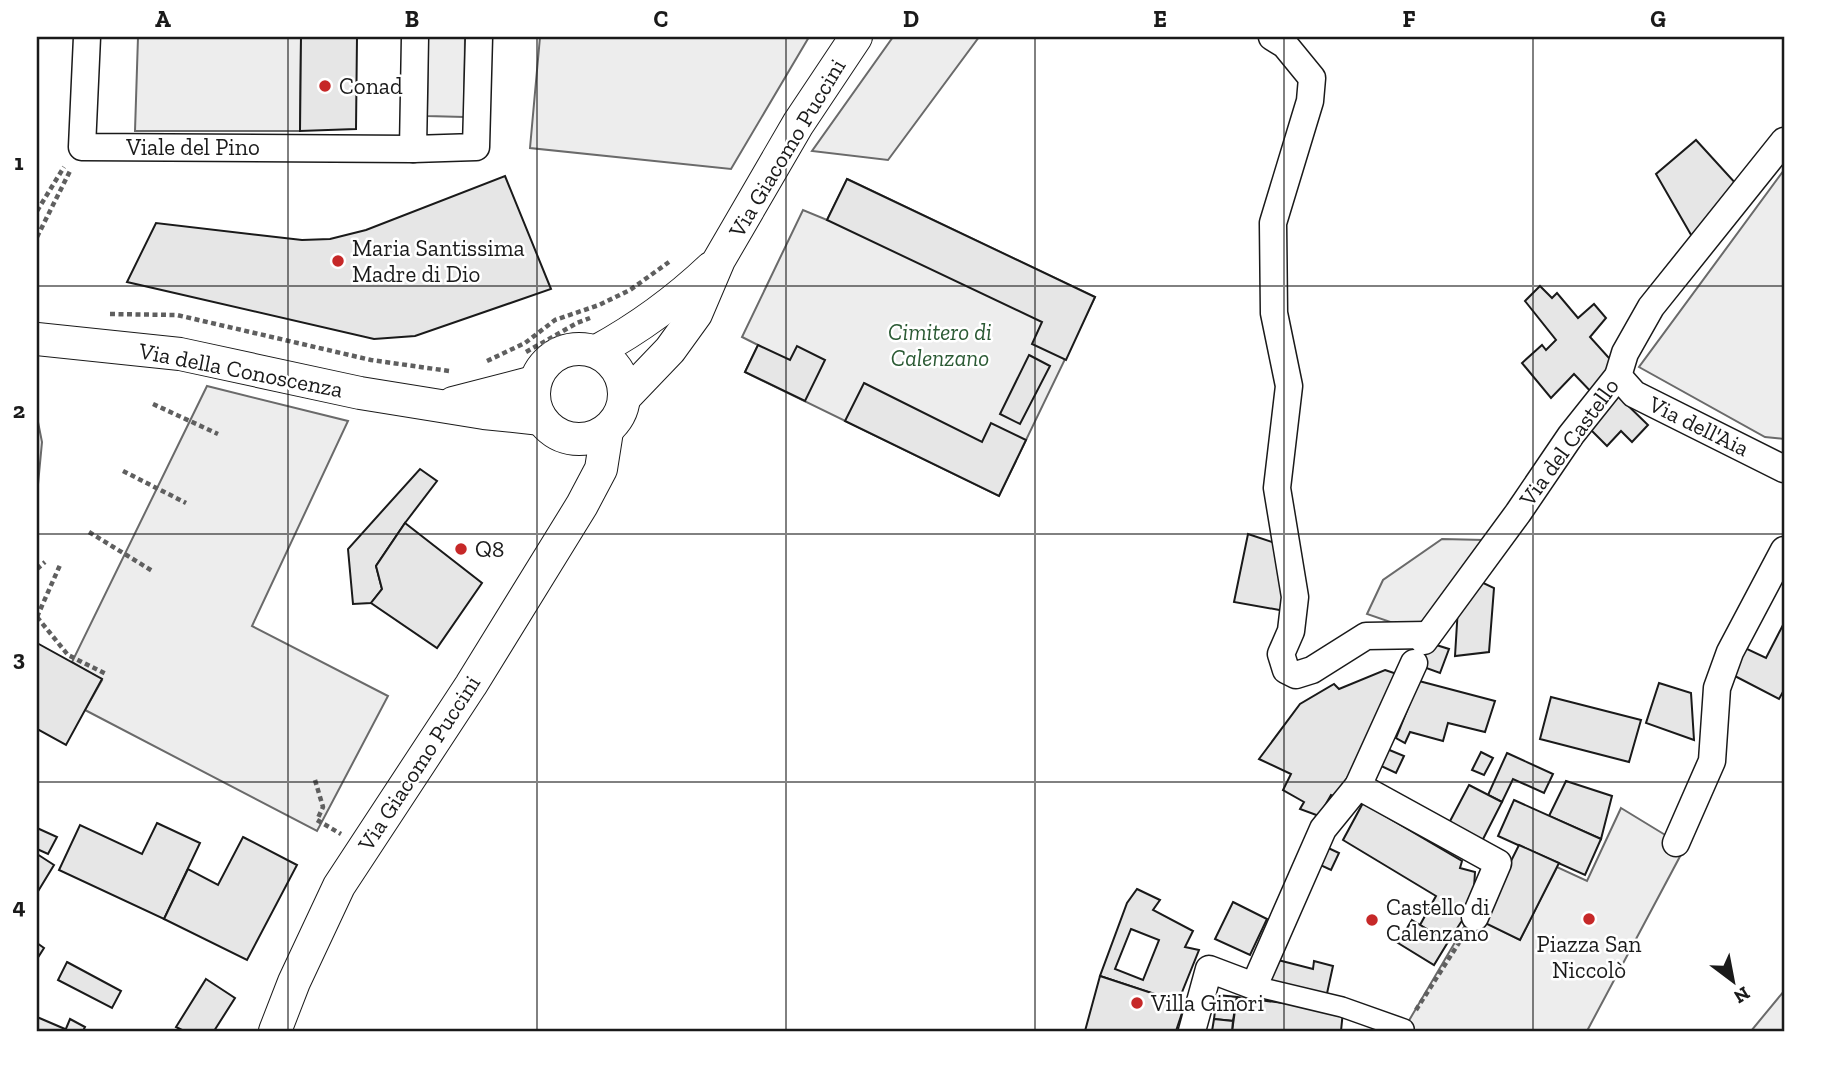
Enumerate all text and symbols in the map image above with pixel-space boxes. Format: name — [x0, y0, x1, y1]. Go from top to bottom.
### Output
text: A — [155, 5, 171, 33]
text: B — [405, 5, 419, 33]
text: C — [654, 5, 668, 33]
text: D — [903, 5, 919, 33]
text: E — [1153, 5, 1167, 33]
text: F — [1402, 5, 1416, 33]
text: G — [1650, 5, 1666, 33]
street label: Via Giacomo Puccini — [722, 54, 851, 243]
place label: Conad — [339, 72, 403, 100]
marker: Conad — [317, 78, 333, 94]
street label: Viale del Pino — [125, 133, 260, 161]
text: 1 — [14, 148, 24, 176]
place label: Maria Santissima Madre di Dio — [352, 234, 525, 288]
marker: Maria Santissima Madre di Dio — [330, 253, 346, 269]
park label: Cimitero di Calenzano — [888, 318, 992, 372]
street label: Via della Conoscenza — [136, 336, 345, 404]
street label: Via del Castello — [1513, 373, 1625, 512]
street label: Via dell'Aia — [1643, 389, 1754, 462]
text: 2 — [13, 396, 25, 424]
place label: Q8 — [475, 535, 504, 563]
marker: Q8 — [453, 541, 469, 557]
text: 3 — [13, 644, 25, 672]
street label: Via Giacomo Puccini — [351, 670, 486, 857]
text: 4 — [12, 892, 26, 920]
place label: Castello di Calenzano — [1386, 893, 1490, 947]
marker: Piazza San Niccolò — [1581, 911, 1597, 927]
marker: Castello di Calenzano — [1364, 912, 1380, 928]
place label: Piazza San Niccolò — [1537, 930, 1641, 984]
north arrow — [1699, 946, 1769, 1016]
text: N — [1730, 981, 1754, 1009]
place label: Villa Ginori — [1150, 989, 1264, 1017]
marker: Villa Ginori — [1129, 995, 1145, 1011]

